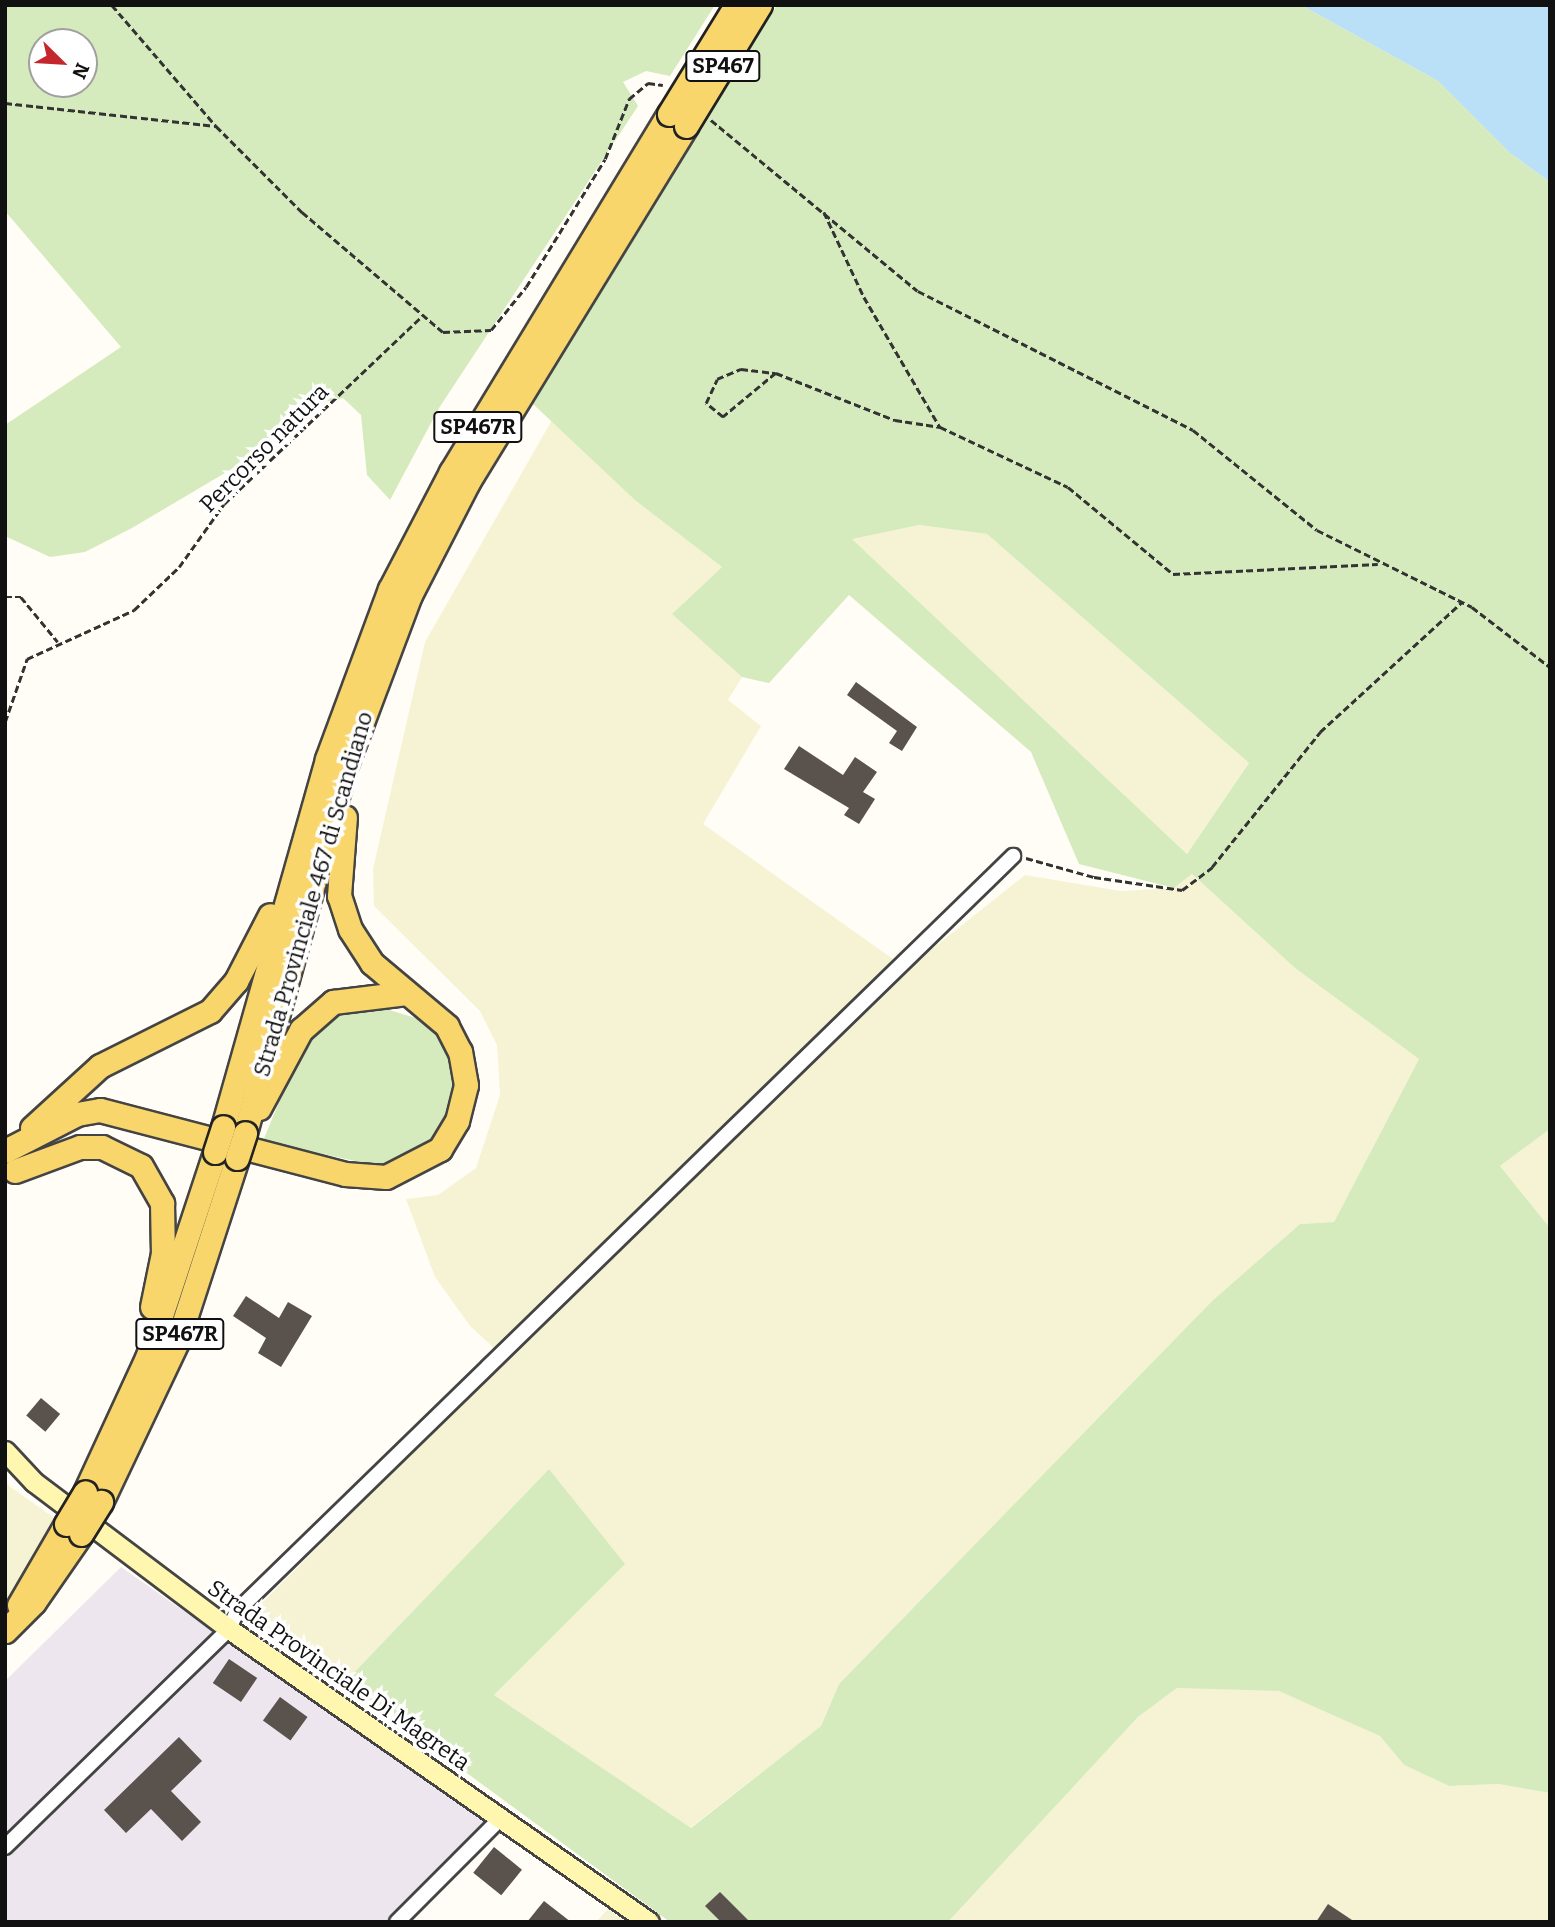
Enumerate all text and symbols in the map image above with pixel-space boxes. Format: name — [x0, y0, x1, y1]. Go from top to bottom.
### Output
north arrow — [28, 28, 98, 98]
road number: SP467 — [684, 48, 762, 84]
text: N — [67, 60, 94, 82]
street label: Percorso natura — [194, 378, 334, 518]
road number: SP467R — [433, 410, 524, 444]
street label: Strada Provinciale 467 di Scandiano — [248, 708, 378, 1080]
road number: SP467R — [134, 1316, 226, 1352]
street label: Strada Provinciale Di Magreta — [203, 1574, 475, 1776]

